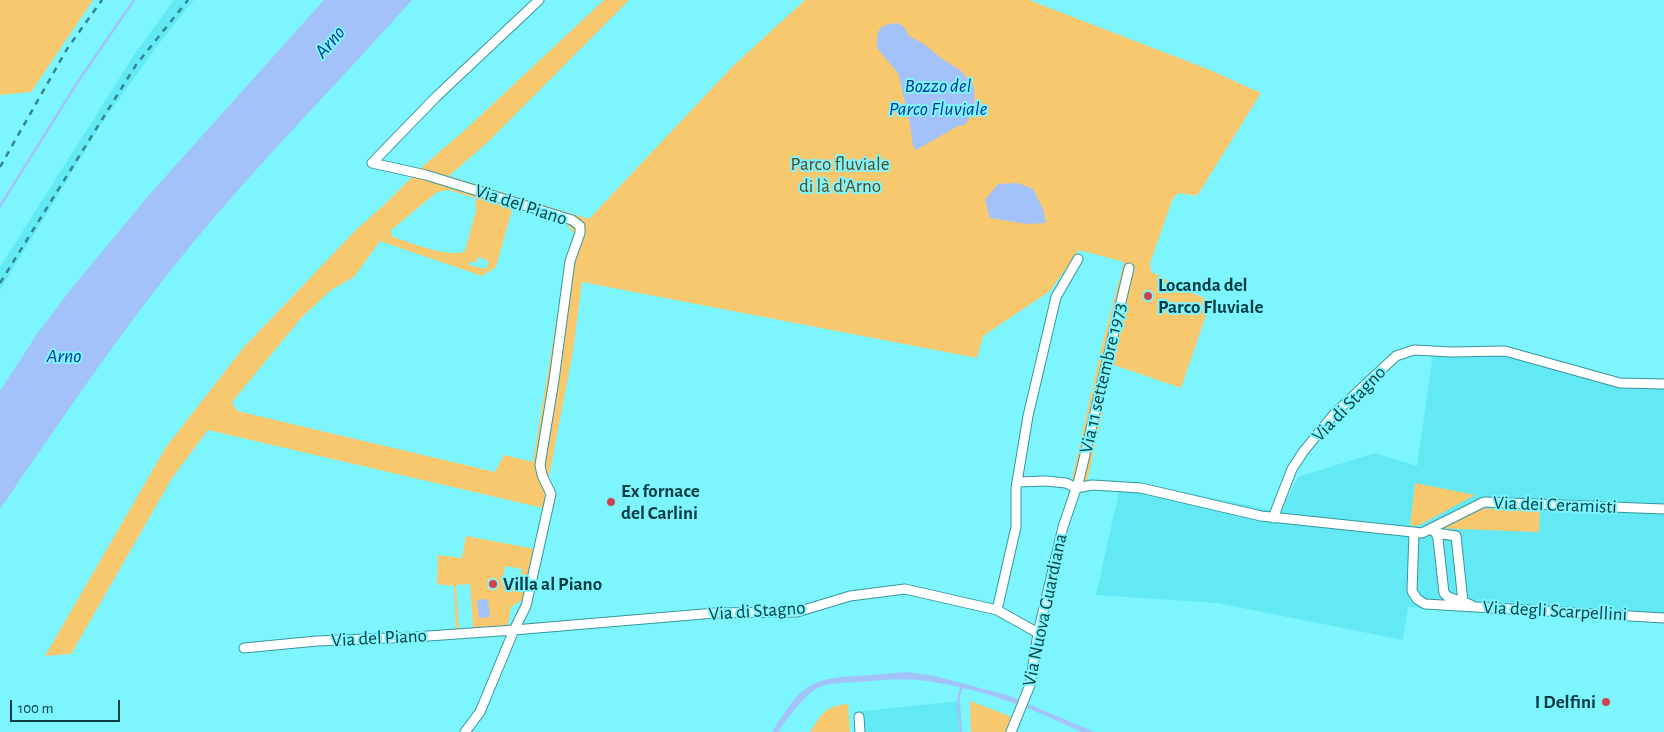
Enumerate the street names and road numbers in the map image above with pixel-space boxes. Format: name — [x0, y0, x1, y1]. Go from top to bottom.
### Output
street label: Via del Piano — [472, 179, 570, 231]
street label: Via 11 settembre 1973 — [1075, 300, 1131, 456]
street label: Via di Stagno — [1307, 361, 1391, 447]
street label: Via dei Ceramisti — [1493, 491, 1617, 519]
street label: Via Nuova Guardiana — [1018, 532, 1072, 688]
street label: Via di Stagno — [708, 596, 806, 626]
street label: Via degli Scarpellini — [1482, 596, 1628, 626]
street label: Via del Piano — [331, 624, 427, 652]

